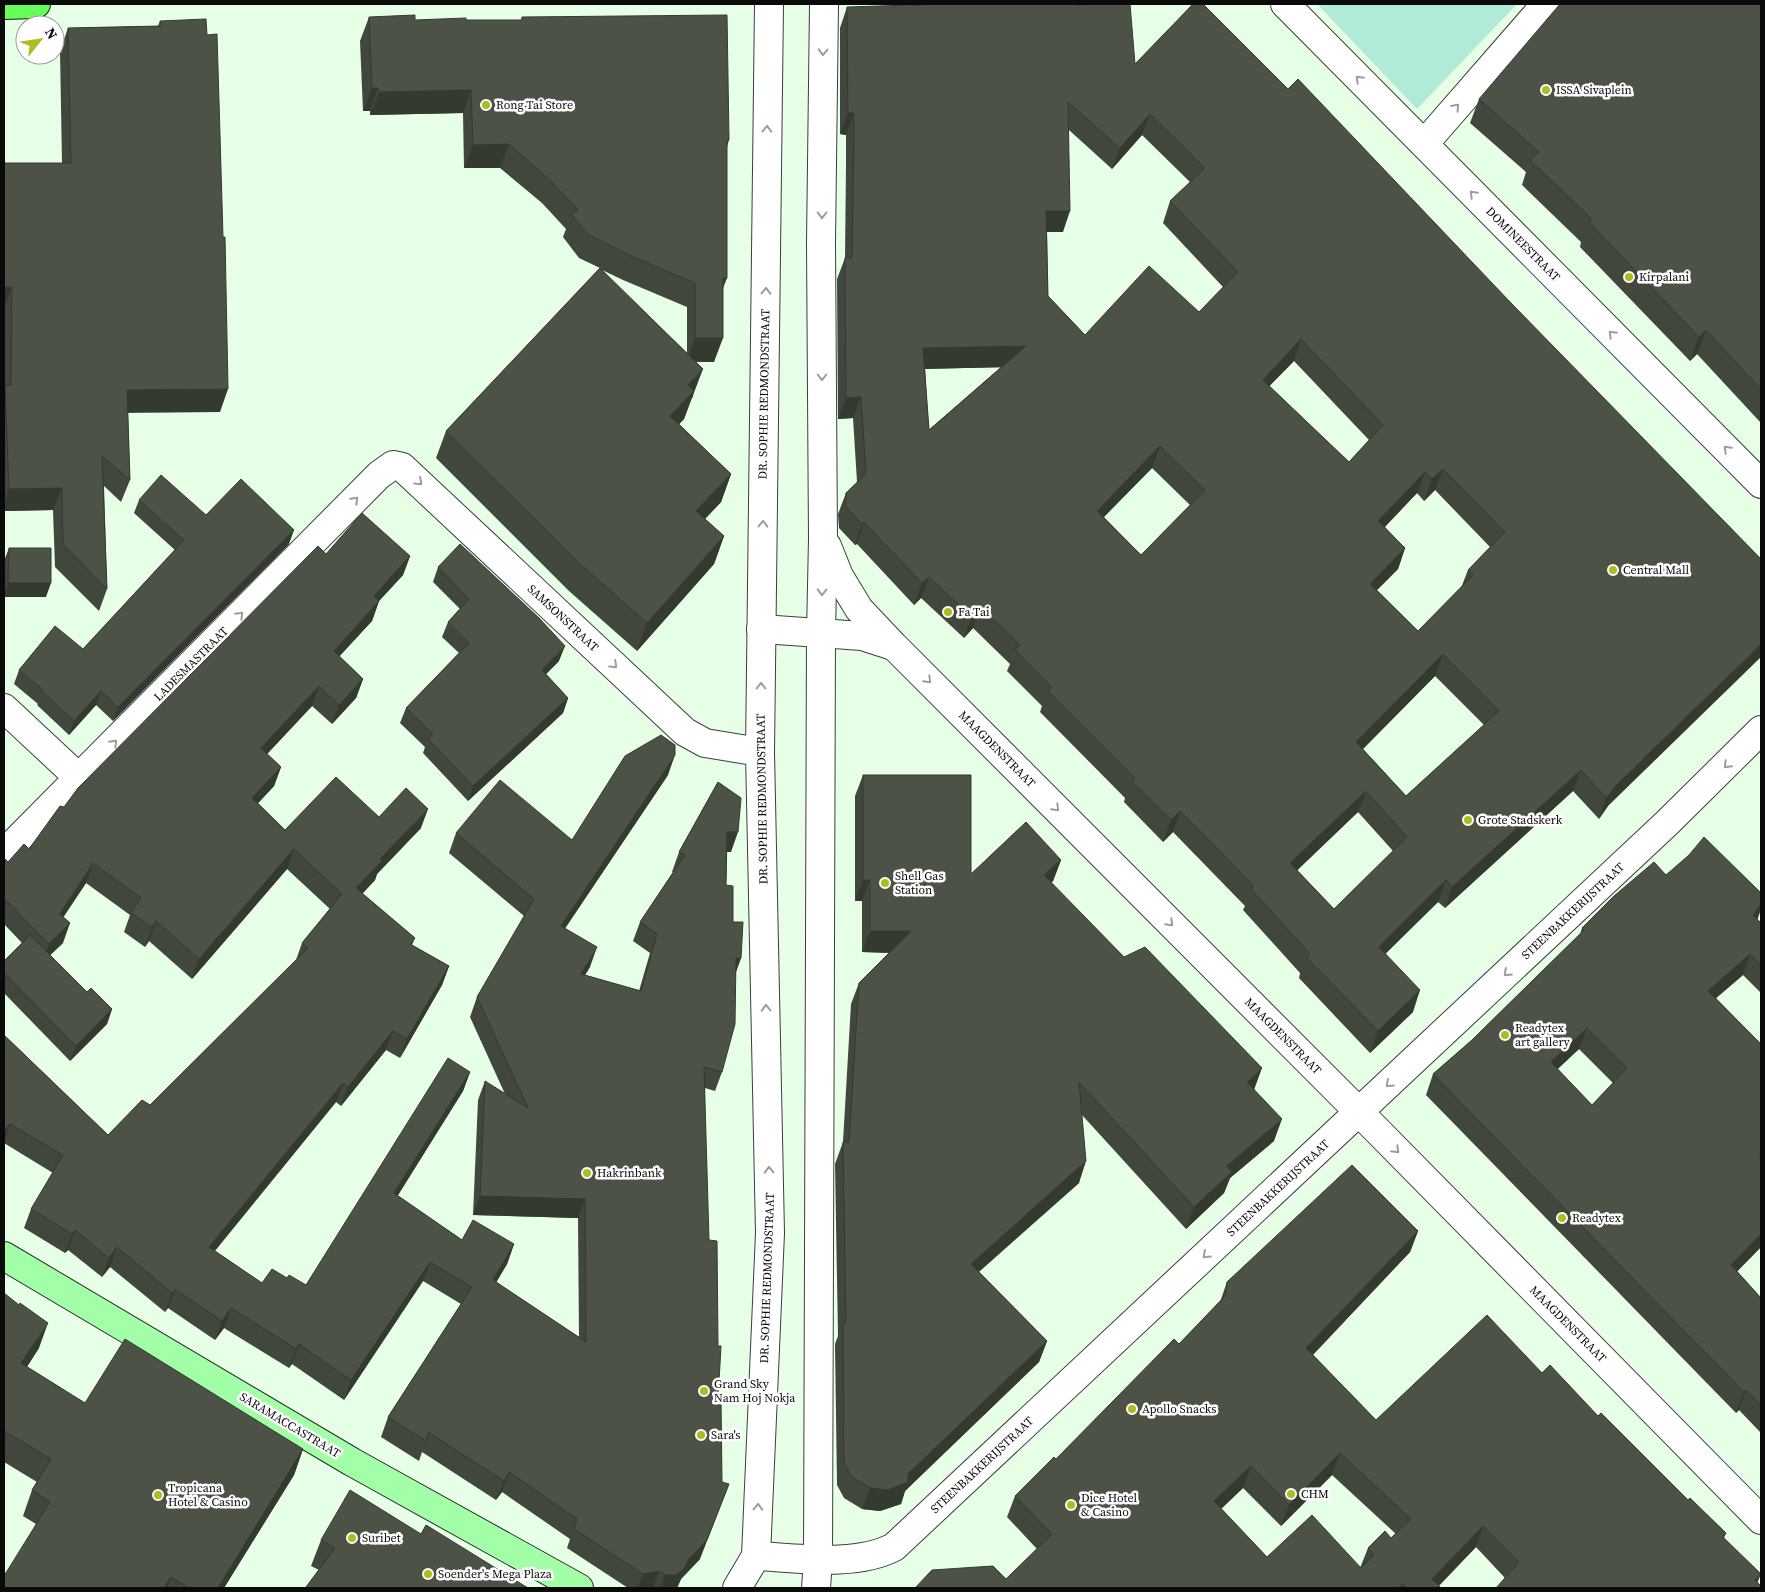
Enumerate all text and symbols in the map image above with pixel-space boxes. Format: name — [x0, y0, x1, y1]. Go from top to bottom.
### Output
north arrow — [15, 15, 65, 65]
text: N — [40, 24, 62, 43]
one-way arrow — [818, 49, 828, 57]
one-way arrow — [1356, 76, 1365, 85]
place label: ISSA Sivaplein — [1556, 82, 1632, 98]
marker: ISSA Sivaplein — [1540, 84, 1552, 96]
place label: Rong Tai Store — [496, 97, 573, 113]
marker: Rong Tai Store — [480, 99, 492, 111]
one-way arrow — [1450, 104, 1459, 113]
one-way arrow — [762, 124, 773, 132]
one-way arrow — [1470, 191, 1479, 200]
street label: DOMINEESTRAAT — [1482, 203, 1564, 285]
one-way arrow — [817, 212, 827, 219]
place label: Kirpalani — [1639, 269, 1690, 285]
marker: Kirpalani — [1623, 271, 1635, 283]
one-way arrow — [760, 287, 771, 295]
street label: DR. SOPHIE REDMONDSTRAAT — [755, 308, 774, 479]
one-way arrow — [1609, 331, 1618, 340]
one-way arrow — [817, 374, 827, 382]
one-way arrow — [1724, 446, 1733, 455]
one-way arrow — [413, 476, 422, 485]
one-way arrow — [349, 496, 358, 505]
one-way arrow — [758, 519, 768, 527]
place label: Central Mall — [1623, 562, 1689, 578]
marker: Central Mall — [1607, 564, 1619, 576]
street label: SAMSONSTRAAT — [524, 581, 602, 656]
one-way arrow — [817, 589, 827, 597]
place label: Fa Tai — [958, 604, 990, 620]
marker: Fa Tai — [942, 606, 954, 618]
one-way arrow — [234, 612, 243, 621]
street label: LADESMASTRAAT — [150, 623, 232, 705]
one-way arrow — [608, 659, 617, 668]
one-way arrow — [923, 674, 932, 683]
one-way arrow — [756, 682, 766, 690]
street label: MAAGDENSTRAAT — [955, 707, 1039, 791]
street label: DR. SOPHIE REDMONDSTRAAT — [752, 713, 771, 884]
one-way arrow — [108, 740, 117, 749]
one-way arrow — [1724, 759, 1733, 768]
one-way arrow — [1050, 802, 1059, 811]
place label: Grote Stadskerk — [1478, 812, 1563, 828]
marker: Grote Stadskerk — [1462, 814, 1474, 826]
street label: STEENBAKKERIJSTRAAT — [1518, 859, 1628, 963]
place label: Shell Gas Station — [895, 868, 944, 898]
marker: Shell Gas Station — [879, 877, 891, 889]
one-way arrow — [1164, 917, 1173, 926]
one-way arrow — [1504, 967, 1513, 976]
street label: MAAGDENSTRAAT — [1241, 994, 1325, 1078]
one-way arrow — [760, 1003, 771, 1011]
place label: Readytex art gallery — [1515, 1020, 1571, 1050]
marker: Readytex art gallery — [1499, 1029, 1511, 1041]
one-way arrow — [1385, 1078, 1394, 1087]
street label: STEENBAKKERIJSTRAAT — [1223, 1136, 1333, 1240]
one-way arrow — [1390, 1144, 1399, 1153]
place label: Hakrinbank — [597, 1165, 662, 1181]
one-way arrow — [764, 1166, 774, 1174]
marker: Hakrinbank — [581, 1167, 593, 1179]
street label: DR. SOPHIE REDMONDSTRAAT — [756, 1192, 778, 1364]
place label: Readytex — [1572, 1210, 1622, 1226]
marker: Readytex — [1556, 1212, 1568, 1224]
one-way arrow — [1203, 1249, 1212, 1258]
street label: MAAGDENSTRAAT — [1526, 1282, 1610, 1366]
place label: Grand Sky Nam Hoj Nokja — [714, 1376, 796, 1406]
marker: Grand Sky Nam Hoj Nokja — [698, 1385, 710, 1397]
street label: SARAMACCASTRAAT — [237, 1389, 344, 1462]
place label: Apollo Snacks — [1142, 1401, 1217, 1417]
marker: Apollo Snacks — [1126, 1403, 1138, 1415]
street label: STEENBAKKERIJSTRAAT — [927, 1413, 1037, 1517]
place label: Sara's — [711, 1427, 741, 1443]
marker: Sara's — [695, 1429, 707, 1441]
place label: Tropicana Hotel & Casino — [168, 1480, 248, 1510]
place label: CHM — [1301, 1486, 1329, 1502]
marker: CHM — [1285, 1488, 1297, 1500]
marker: Tropicana Hotel & Casino — [152, 1489, 164, 1501]
place label: Dice Hotel & Casino — [1081, 1490, 1137, 1520]
marker: Dice Hotel & Casino — [1065, 1499, 1077, 1511]
one-way arrow — [752, 1503, 763, 1511]
place label: Suribet — [362, 1530, 401, 1546]
marker: Suribet — [346, 1532, 358, 1544]
place label: Soender's Mega Plaza — [438, 1566, 553, 1582]
marker: Soender's Mega Plaza — [422, 1568, 434, 1580]

